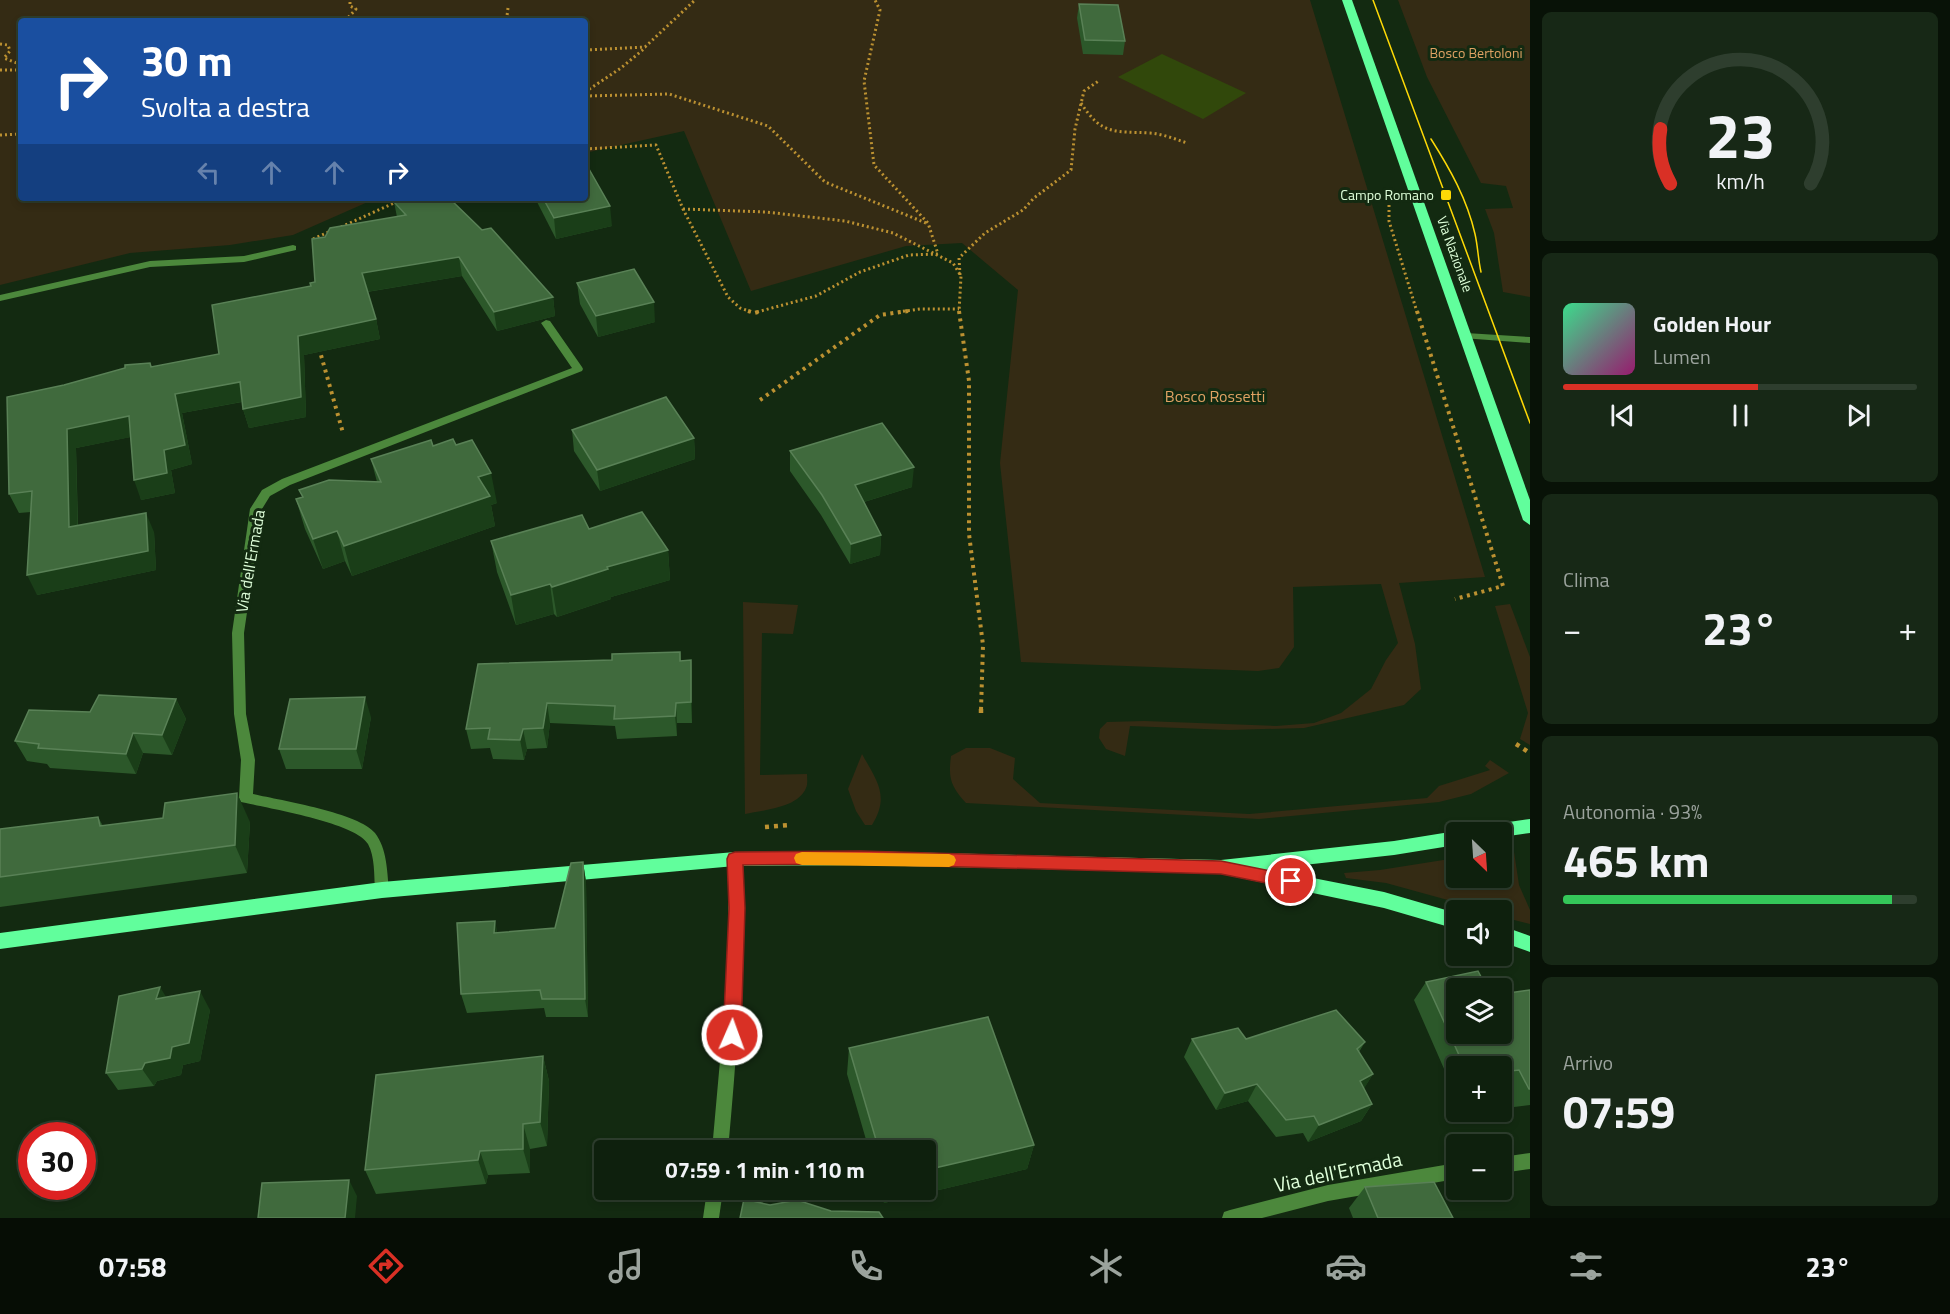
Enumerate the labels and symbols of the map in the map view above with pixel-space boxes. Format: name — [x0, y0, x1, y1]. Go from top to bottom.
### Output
park label: Bosco Bertoloni — [1429, 42, 1523, 63]
place label: Campo Romano — [1340, 184, 1434, 205]
marker: Campo Romano — [1439, 188, 1453, 202]
street label: Via Nazionale — [1432, 213, 1479, 295]
park label: Bosco Rossetti — [1165, 384, 1265, 408]
street label: Via dell'Ermada — [229, 508, 271, 614]
north arrow — [1446, 822, 1512, 888]
pin — [1265, 855, 1316, 906]
position arrow — [700, 1003, 764, 1067]
speed limit sign: 30 — [18, 1122, 96, 1200]
street label: Via dell'Ermada — [1271, 1143, 1405, 1200]

